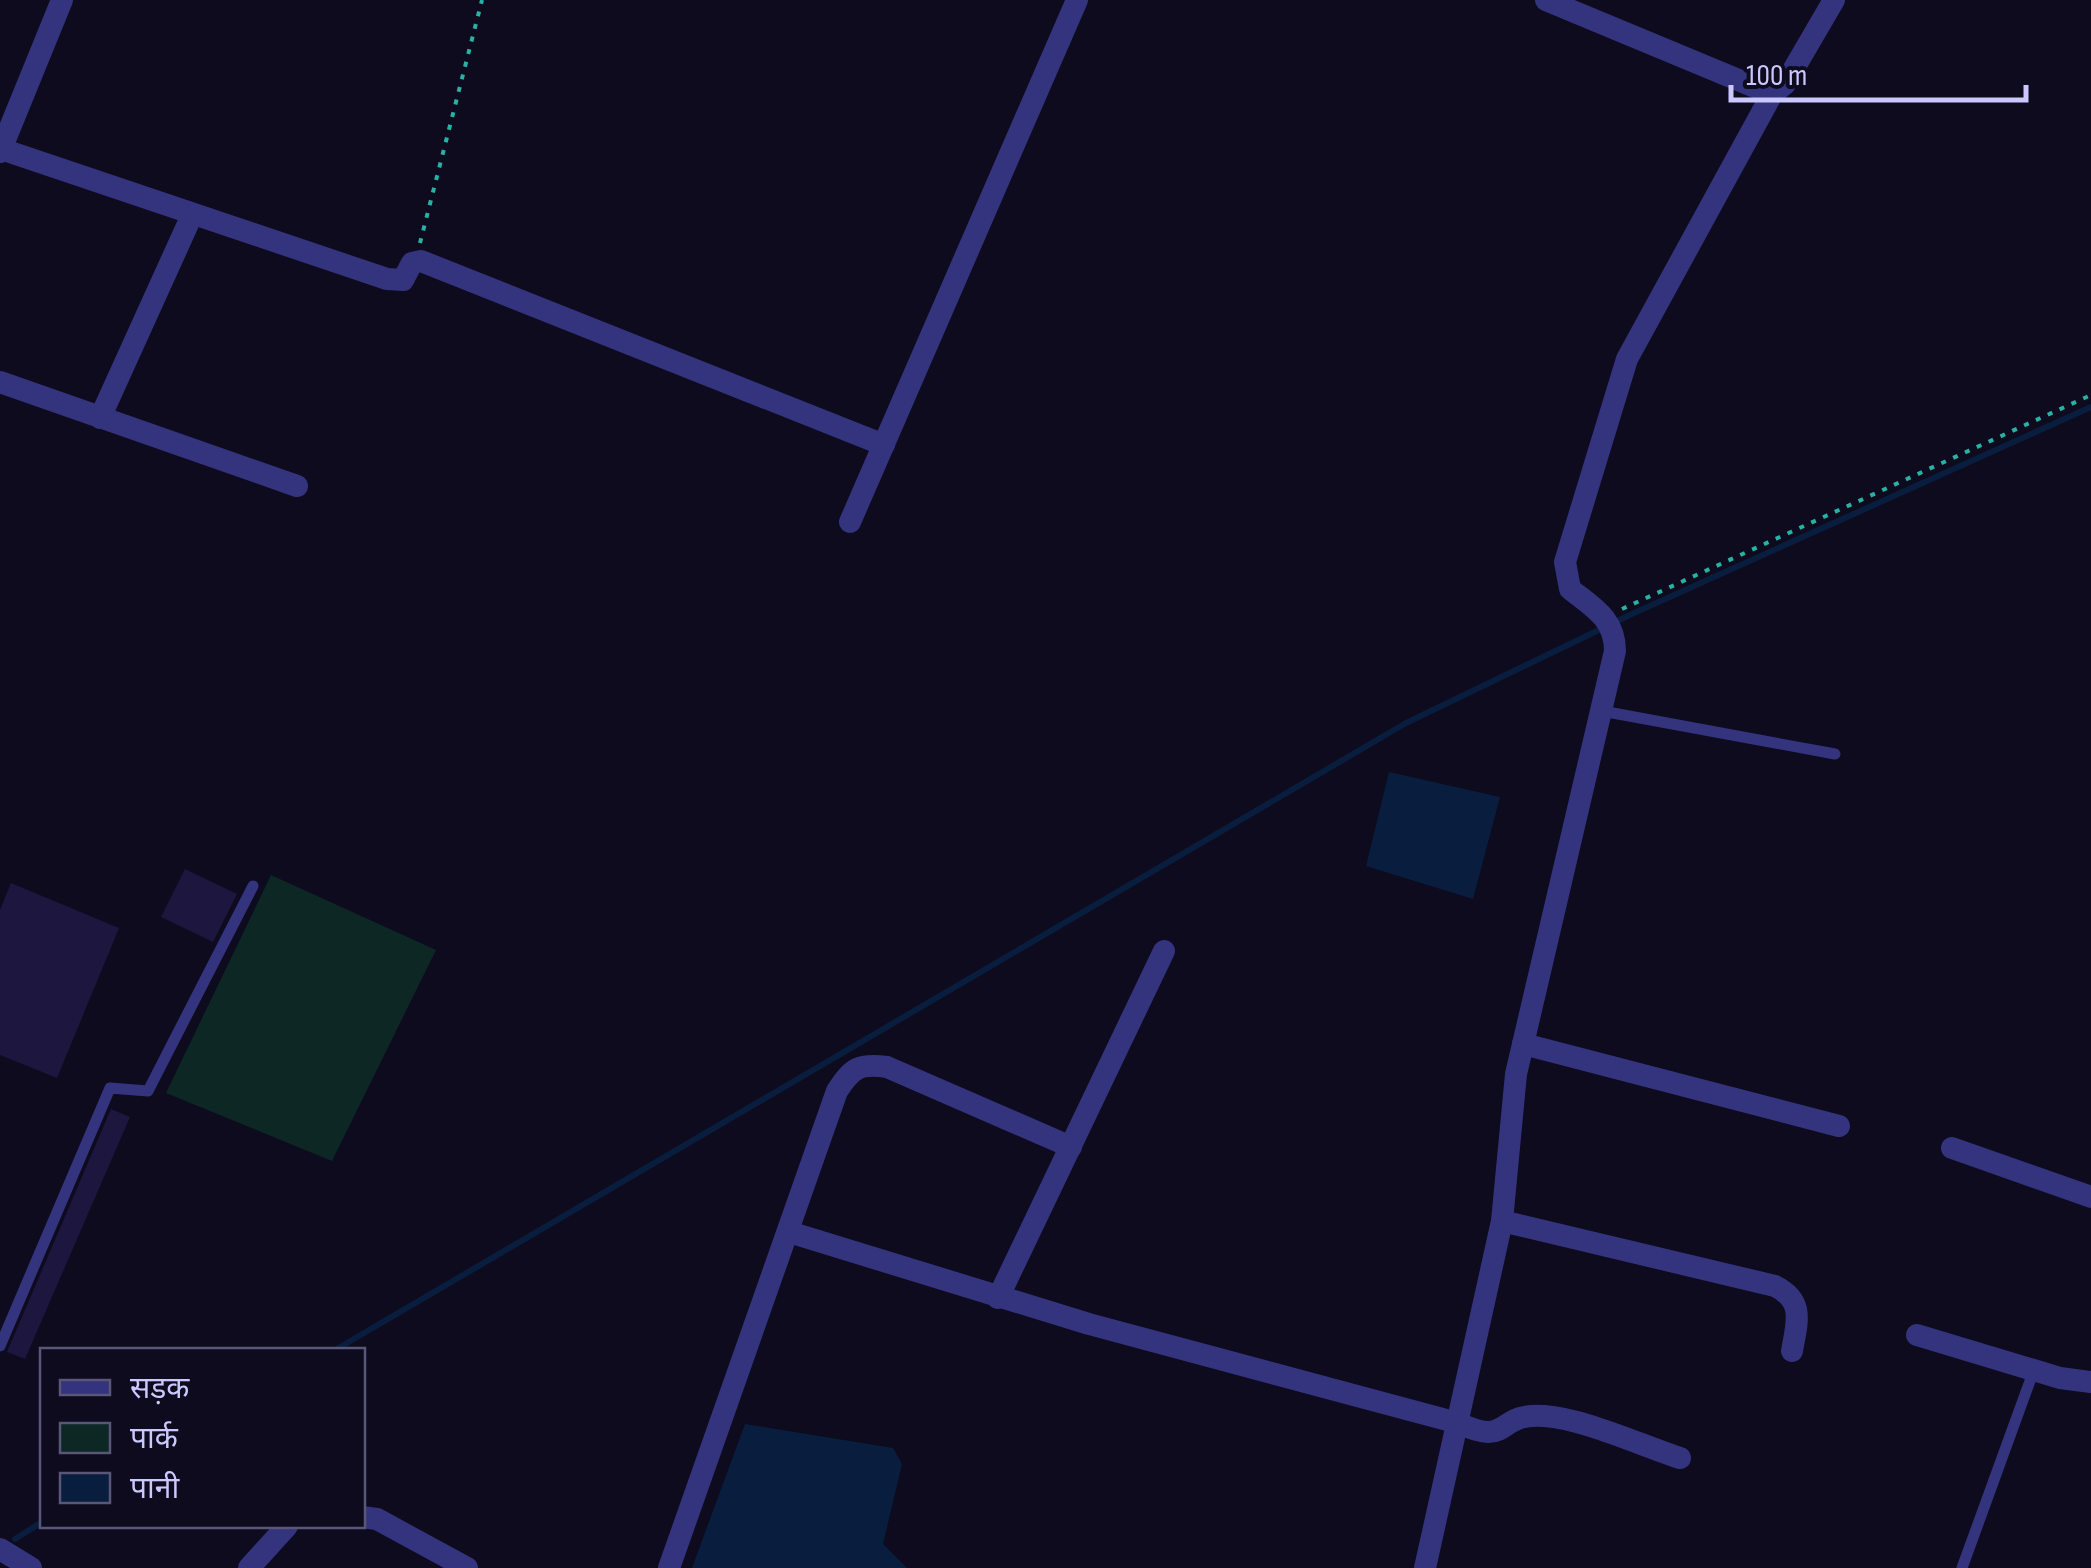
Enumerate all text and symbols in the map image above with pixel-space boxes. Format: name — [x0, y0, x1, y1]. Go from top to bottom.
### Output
scale bar — [1731, 40, 2026, 102]
text: 100 m — [1746, 58, 1807, 94]
legend — [40, 1348, 365, 1528]
text: सड़क — [130, 1371, 190, 1407]
text: पार्क — [130, 1421, 179, 1457]
text: पानी — [130, 1471, 180, 1507]

